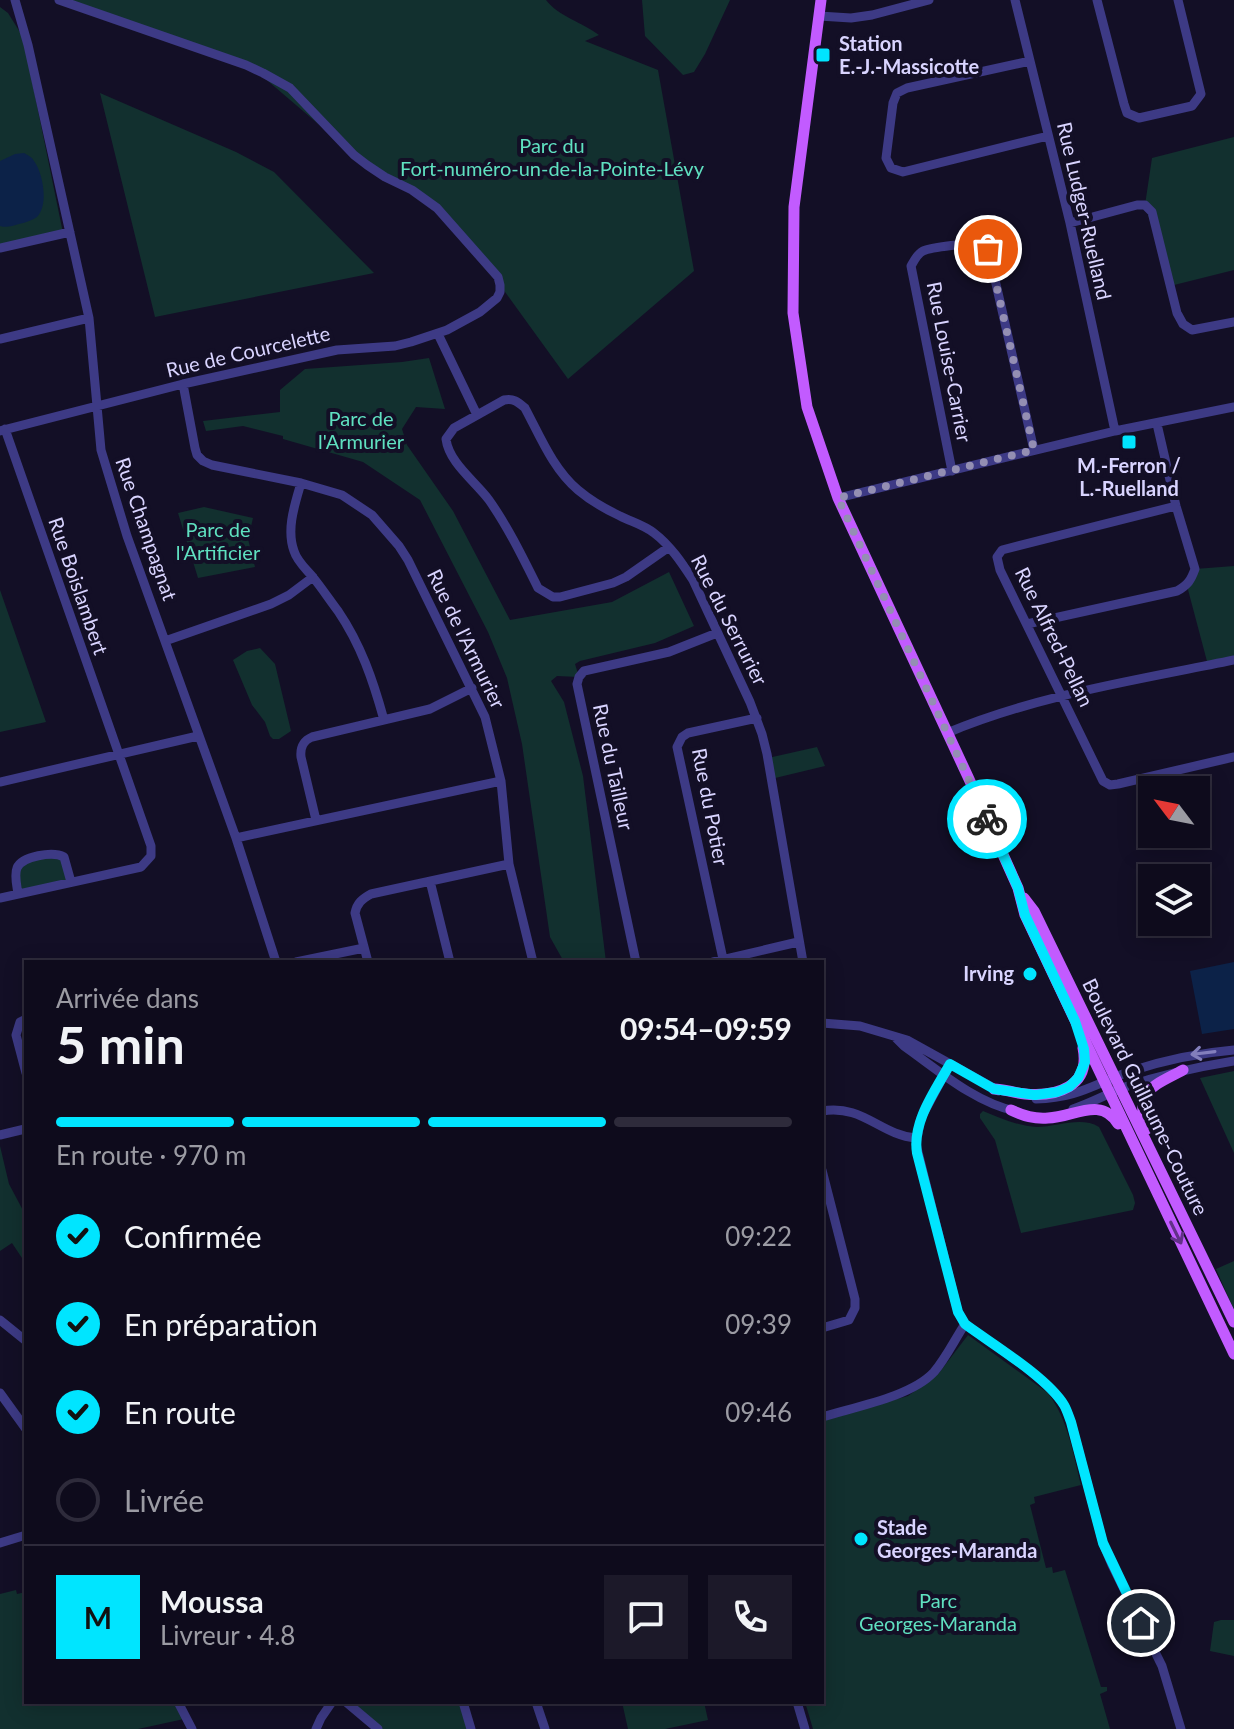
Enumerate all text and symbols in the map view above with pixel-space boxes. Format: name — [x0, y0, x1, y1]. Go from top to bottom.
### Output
place label: Station E.-J.-Massicotte — [839, 31, 980, 78]
marker: Station E.-J.-Massicotte — [814, 46, 832, 64]
street label: Rue Ludger-Ruelland — [1053, 120, 1117, 302]
park label: Parc du Fort-numéro-un-de-la-Pointe-Lévy — [400, 133, 705, 180]
pin — [954, 215, 1022, 283]
icon: bag — [966, 227, 1010, 271]
street label: Rue Louise-Carrier — [923, 280, 977, 445]
street label: Rue de Courcelette — [163, 320, 332, 382]
park label: Parc de l'Armurier — [318, 406, 405, 453]
marker: M.-Ferron / L.-Ruelland — [1120, 433, 1138, 451]
place label: M.-Ferron / L.-Ruelland — [1077, 453, 1181, 500]
street label: Rue Champagnat — [111, 454, 183, 603]
street label: Rue Boislambert — [44, 514, 114, 658]
park label: Parc de l'Artificier — [176, 517, 261, 564]
street label: Rue du Serrurier — [687, 550, 773, 690]
street label: Rue Alfred-Pellan — [1011, 563, 1099, 710]
street label: Rue de l'Armurier — [423, 565, 511, 713]
street label: Rue du Tailleur — [589, 701, 639, 833]
street label: Rue du Potier — [688, 746, 734, 868]
north arrow — [1138, 776, 1210, 848]
map controls — [1138, 776, 1210, 936]
courier — [947, 779, 1027, 859]
icon: bike — [965, 797, 1009, 841]
button: layers — [1138, 864, 1210, 936]
place label: Irving — [963, 961, 1014, 985]
marker: Irving — [1021, 965, 1039, 983]
street label: Boulevard Guillaume-Couture — [1078, 974, 1214, 1219]
text: Arrivée dans — [56, 982, 199, 1014]
text: 09:54–09:59 — [620, 1010, 792, 1046]
text: 5 min — [56, 1013, 185, 1075]
one-way arrow — [1190, 1046, 1217, 1061]
text: En route · 970 m — [56, 1139, 246, 1171]
icon: check — [56, 1214, 100, 1258]
text: Confirmée — [124, 1218, 262, 1254]
text: 09:22 — [725, 1220, 792, 1252]
one-way arrow — [1169, 1220, 1184, 1244]
icon: check — [56, 1302, 100, 1346]
text: En préparation — [124, 1306, 318, 1342]
text: 09:39 — [725, 1308, 792, 1340]
icon: check — [56, 1390, 100, 1434]
text: En route — [124, 1394, 236, 1430]
text: 09:46 — [725, 1396, 792, 1428]
text: Livrée — [124, 1482, 204, 1518]
place label: Stade Georges-Maranda — [877, 1515, 1037, 1562]
marker: Stade Georges-Maranda — [852, 1530, 870, 1548]
button: chat — [604, 1575, 688, 1659]
button: phone — [708, 1575, 792, 1659]
text: Moussa — [160, 1583, 264, 1619]
park label: Parc Georges-Maranda — [859, 1588, 1017, 1635]
pin — [1107, 1589, 1175, 1657]
text: M — [84, 1599, 112, 1635]
icon: home — [1119, 1601, 1163, 1645]
text: Livreur · 4.8 — [160, 1619, 295, 1651]

